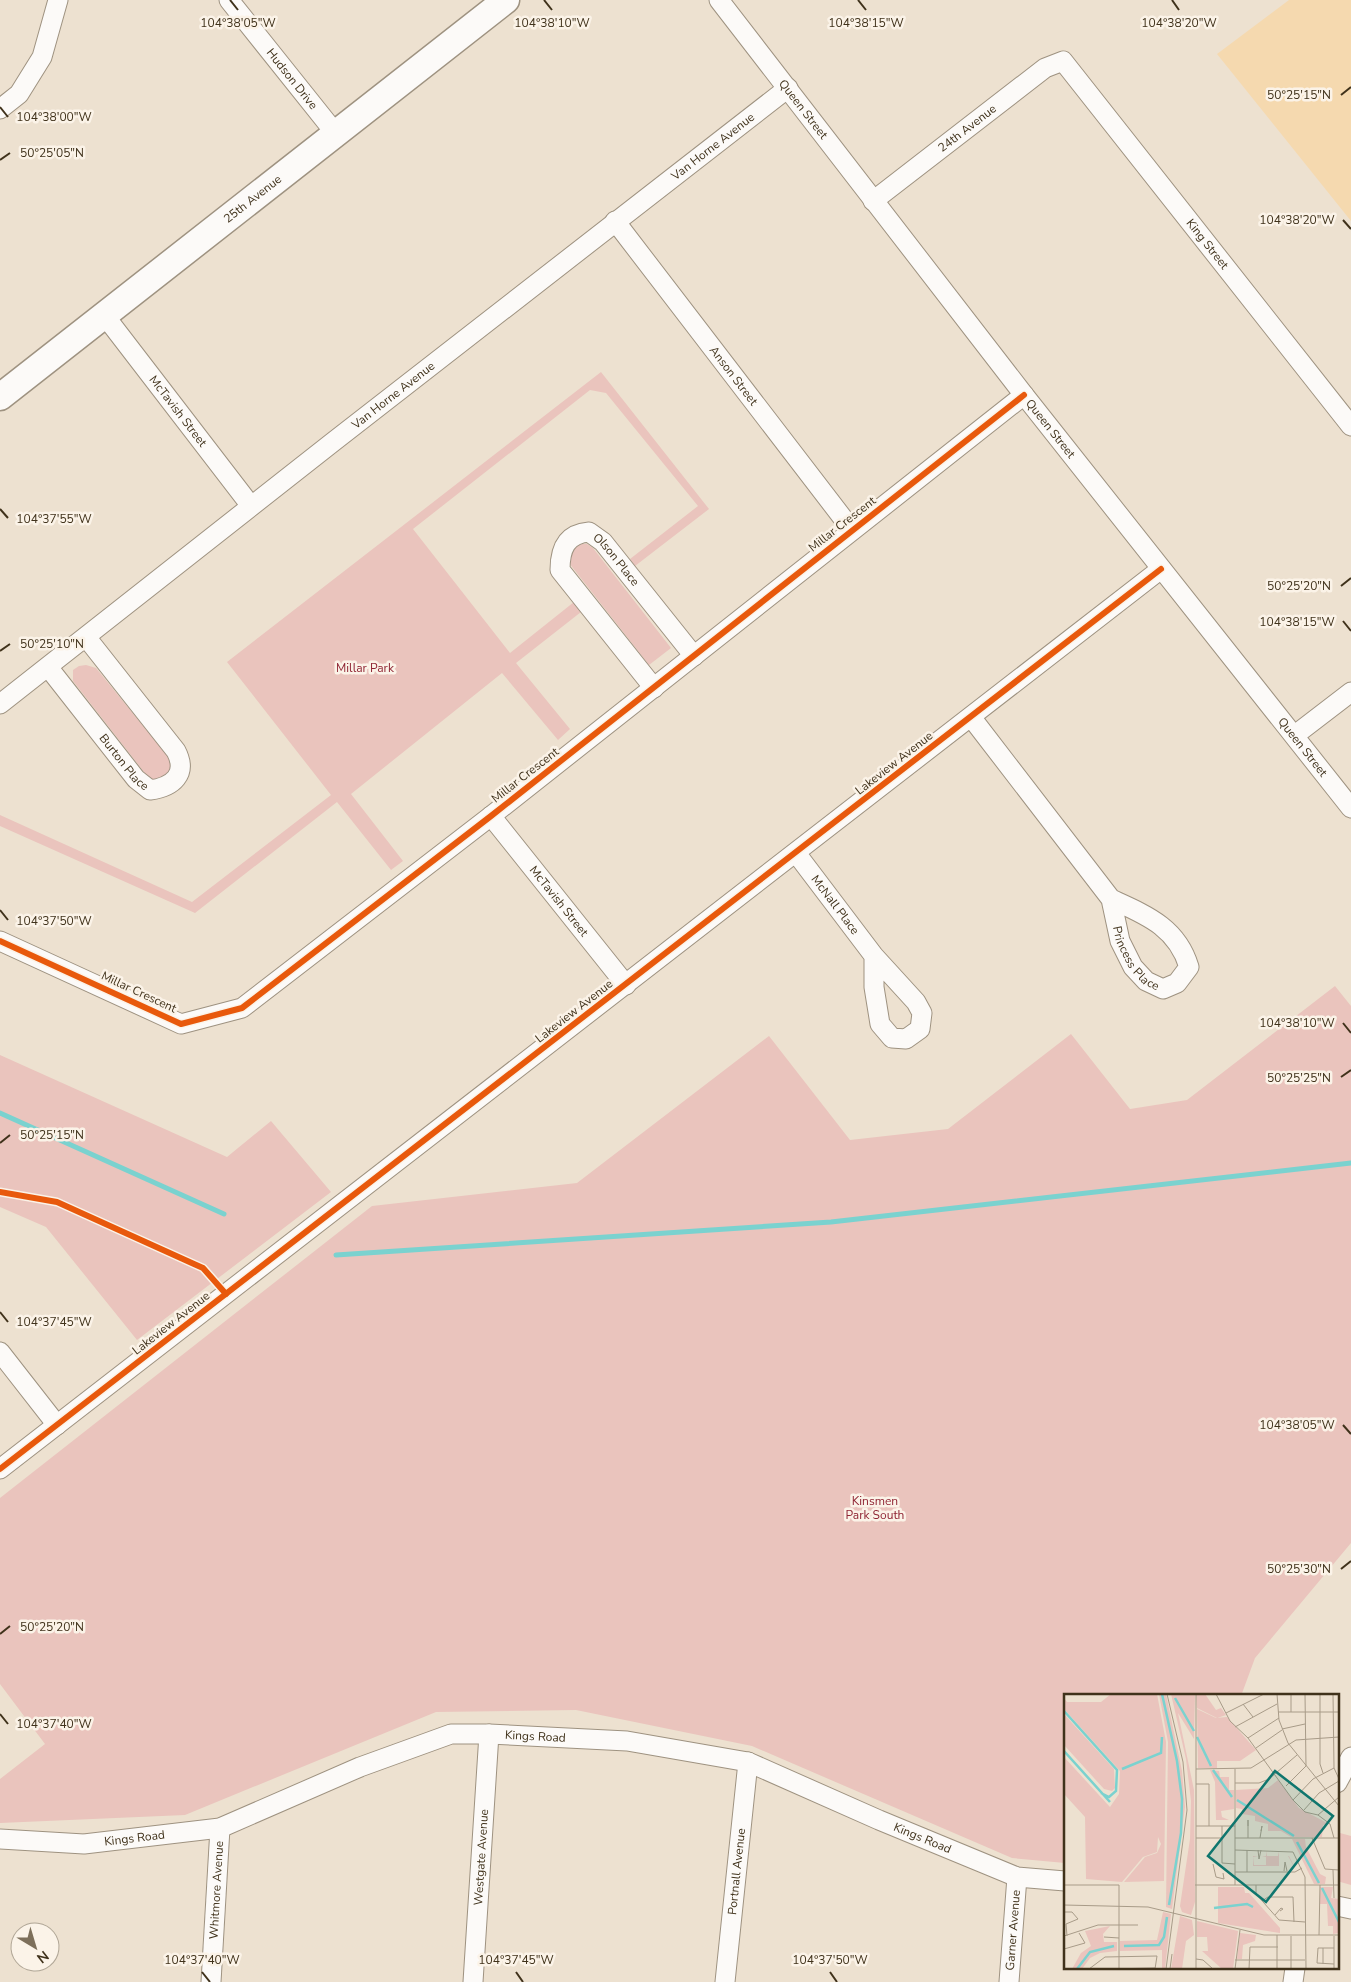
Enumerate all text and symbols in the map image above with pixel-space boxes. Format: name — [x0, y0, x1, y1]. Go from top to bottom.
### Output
text: 104°38'05"W — [200, 15, 276, 31]
text: 104°38'10"W — [514, 15, 590, 31]
text: 104°38'15"W — [828, 15, 904, 31]
text: 104°38'20"W — [1141, 15, 1217, 31]
street label: Hudson Drive — [263, 45, 321, 113]
street label: Queen Street — [775, 76, 832, 143]
text: 50°25'15"N — [1267, 87, 1331, 103]
street label: 24th Avenue — [935, 101, 999, 156]
text: 104°38'00"W — [16, 109, 92, 125]
street label: Van Horne Avenue — [667, 109, 758, 184]
text: 50°25'05"N — [20, 145, 84, 161]
street label: 25th Avenue — [220, 171, 285, 227]
text: 104°38'20"W — [1259, 212, 1335, 228]
street label: King Street — [1183, 216, 1233, 273]
street label: Anson Street — [706, 343, 762, 409]
street label: Van Horne Avenue — [348, 358, 438, 433]
street label: McTavish Street — [146, 372, 211, 451]
street label: Queen Street — [1022, 396, 1080, 462]
street label: Millar Crescent — [805, 492, 880, 555]
text: 104°37'55"W — [16, 511, 92, 527]
street label: Olson Place — [590, 529, 643, 589]
text: 50°25'20"N — [1267, 578, 1331, 594]
text: 104°38'15"W — [1259, 614, 1335, 630]
text: 50°25'10"N — [20, 636, 84, 652]
park label: Millar Park — [336, 660, 395, 676]
street label: Queen Street — [1274, 714, 1332, 781]
street label: Lakeview Avenue — [852, 728, 936, 798]
street label: Burton Place — [96, 731, 152, 794]
street label: Millar Crescent — [488, 743, 563, 806]
street label: McTavish Street — [526, 863, 593, 940]
street label: McNall Place — [808, 872, 863, 938]
text: 104°37'50"W — [16, 913, 92, 929]
street label: Princess Place — [1109, 924, 1162, 994]
street label: Millar Crescent — [99, 968, 180, 1017]
street label: Lakeview Avenue — [532, 976, 616, 1046]
text: 104°38'10"W — [1259, 1015, 1335, 1031]
text: 50°25'25"N — [1267, 1070, 1331, 1086]
text: 50°25'15"N — [20, 1127, 84, 1143]
street label: Lakeview Avenue — [129, 1288, 213, 1358]
text: 104°37'45"W — [16, 1314, 92, 1330]
text: 104°38'05"W — [1259, 1417, 1335, 1433]
park label: Kinsmen Park South — [846, 1493, 904, 1523]
text: 50°25'30"N — [1267, 1561, 1331, 1577]
text: 50°25'20"N — [20, 1619, 84, 1635]
inset map — [1064, 1694, 1338, 1970]
text: 104°37'40"W — [16, 1716, 92, 1732]
street label: Kings Road — [504, 1727, 566, 1746]
street label: Westgate Avenue — [470, 1809, 492, 1906]
street label: Kings Road — [891, 1819, 954, 1857]
street label: Kings Road — [103, 1827, 166, 1850]
street label: Portnall Avenue — [724, 1827, 749, 1916]
street label: Whitmore Avenue — [206, 1840, 227, 1940]
street label: Garner Avenue — [1002, 1889, 1024, 1971]
north arrow — [10, 1922, 60, 1972]
text: N — [33, 1946, 53, 1968]
text: 104°37'40"W — [164, 1952, 240, 1968]
text: 104°37'45"W — [478, 1952, 554, 1968]
text: 104°37'50"W — [792, 1952, 868, 1968]

